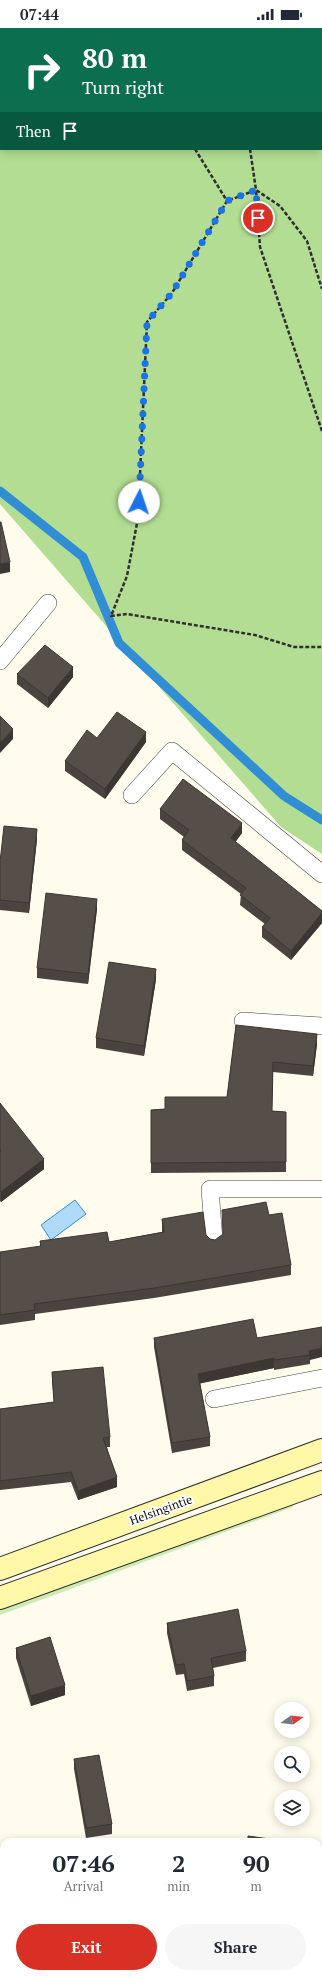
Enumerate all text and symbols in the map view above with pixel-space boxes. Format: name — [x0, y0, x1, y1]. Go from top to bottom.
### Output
text: 07:44 — [20, 4, 59, 24]
text: 80 m — [82, 39, 147, 76]
icon: right — [16, 44, 68, 96]
text: Turn right — [82, 75, 164, 99]
icon: arrive — [59, 120, 81, 142]
text: Then — [16, 121, 51, 141]
pin — [241, 201, 275, 235]
icon: arrive — [247, 207, 269, 229]
position arrow — [118, 481, 160, 523]
street label: Helsingintie — [127, 1491, 194, 1528]
north arrow — [274, 1702, 310, 1738]
map controls — [274, 1702, 310, 1826]
button: search — [274, 1746, 310, 1782]
button: layers — [274, 1790, 310, 1826]
text: 07:46 — [52, 1847, 115, 1879]
text: 2 — [172, 1847, 185, 1879]
text: 90 — [242, 1847, 270, 1879]
text: Arrival — [64, 1877, 104, 1895]
text: min — [167, 1877, 190, 1895]
text: m — [250, 1877, 262, 1895]
button: Exit — [16, 1924, 157, 1970]
button: Share — [165, 1924, 306, 1970]

